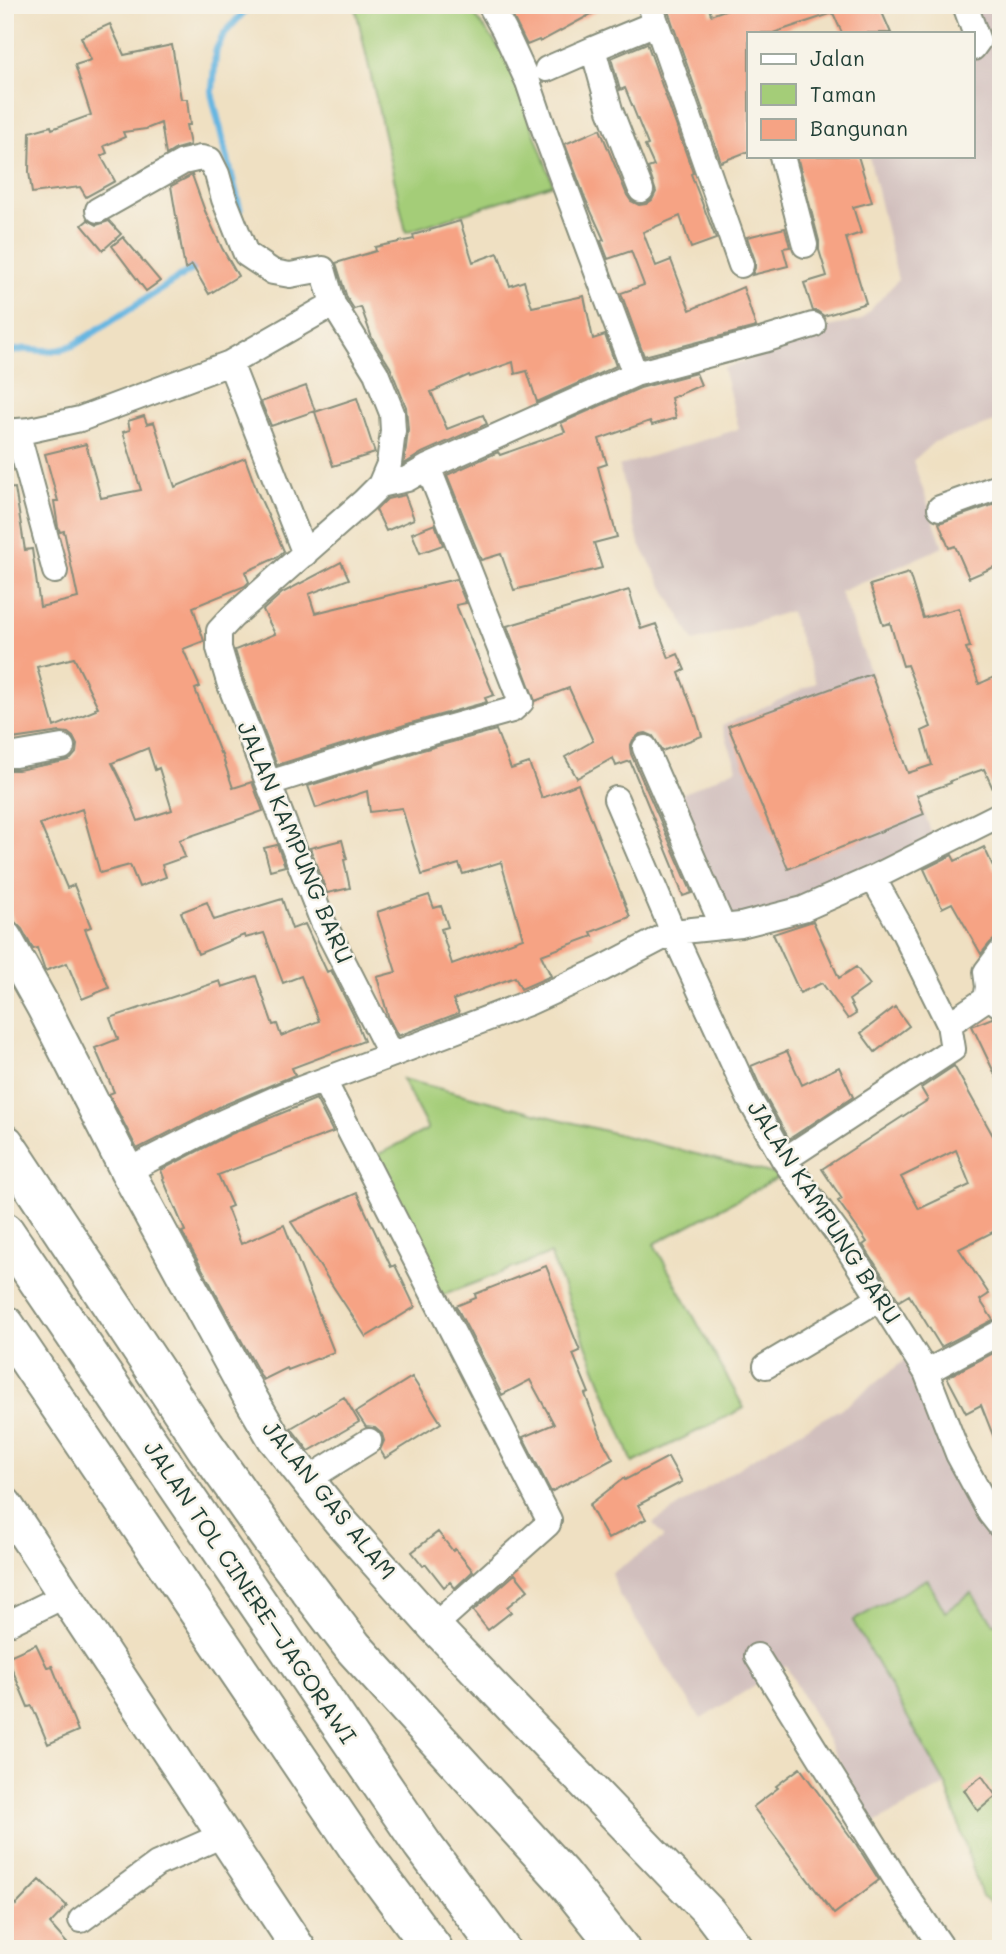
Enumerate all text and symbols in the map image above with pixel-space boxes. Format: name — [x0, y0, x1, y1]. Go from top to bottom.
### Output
legend — [747, 32, 974, 158]
text: Jalan — [810, 44, 865, 71]
text: Taman — [810, 80, 876, 107]
text: Bangunan — [810, 114, 908, 141]
street label: JALAN KAMPUNG BARU — [231, 716, 361, 967]
street label: JALAN KAMPUNG BARU — [741, 1094, 908, 1329]
street label: JALAN GAS ALAM — [256, 1414, 403, 1585]
street label: JALAN TOL CINERE–JAGORAWI — [138, 1434, 364, 1749]

